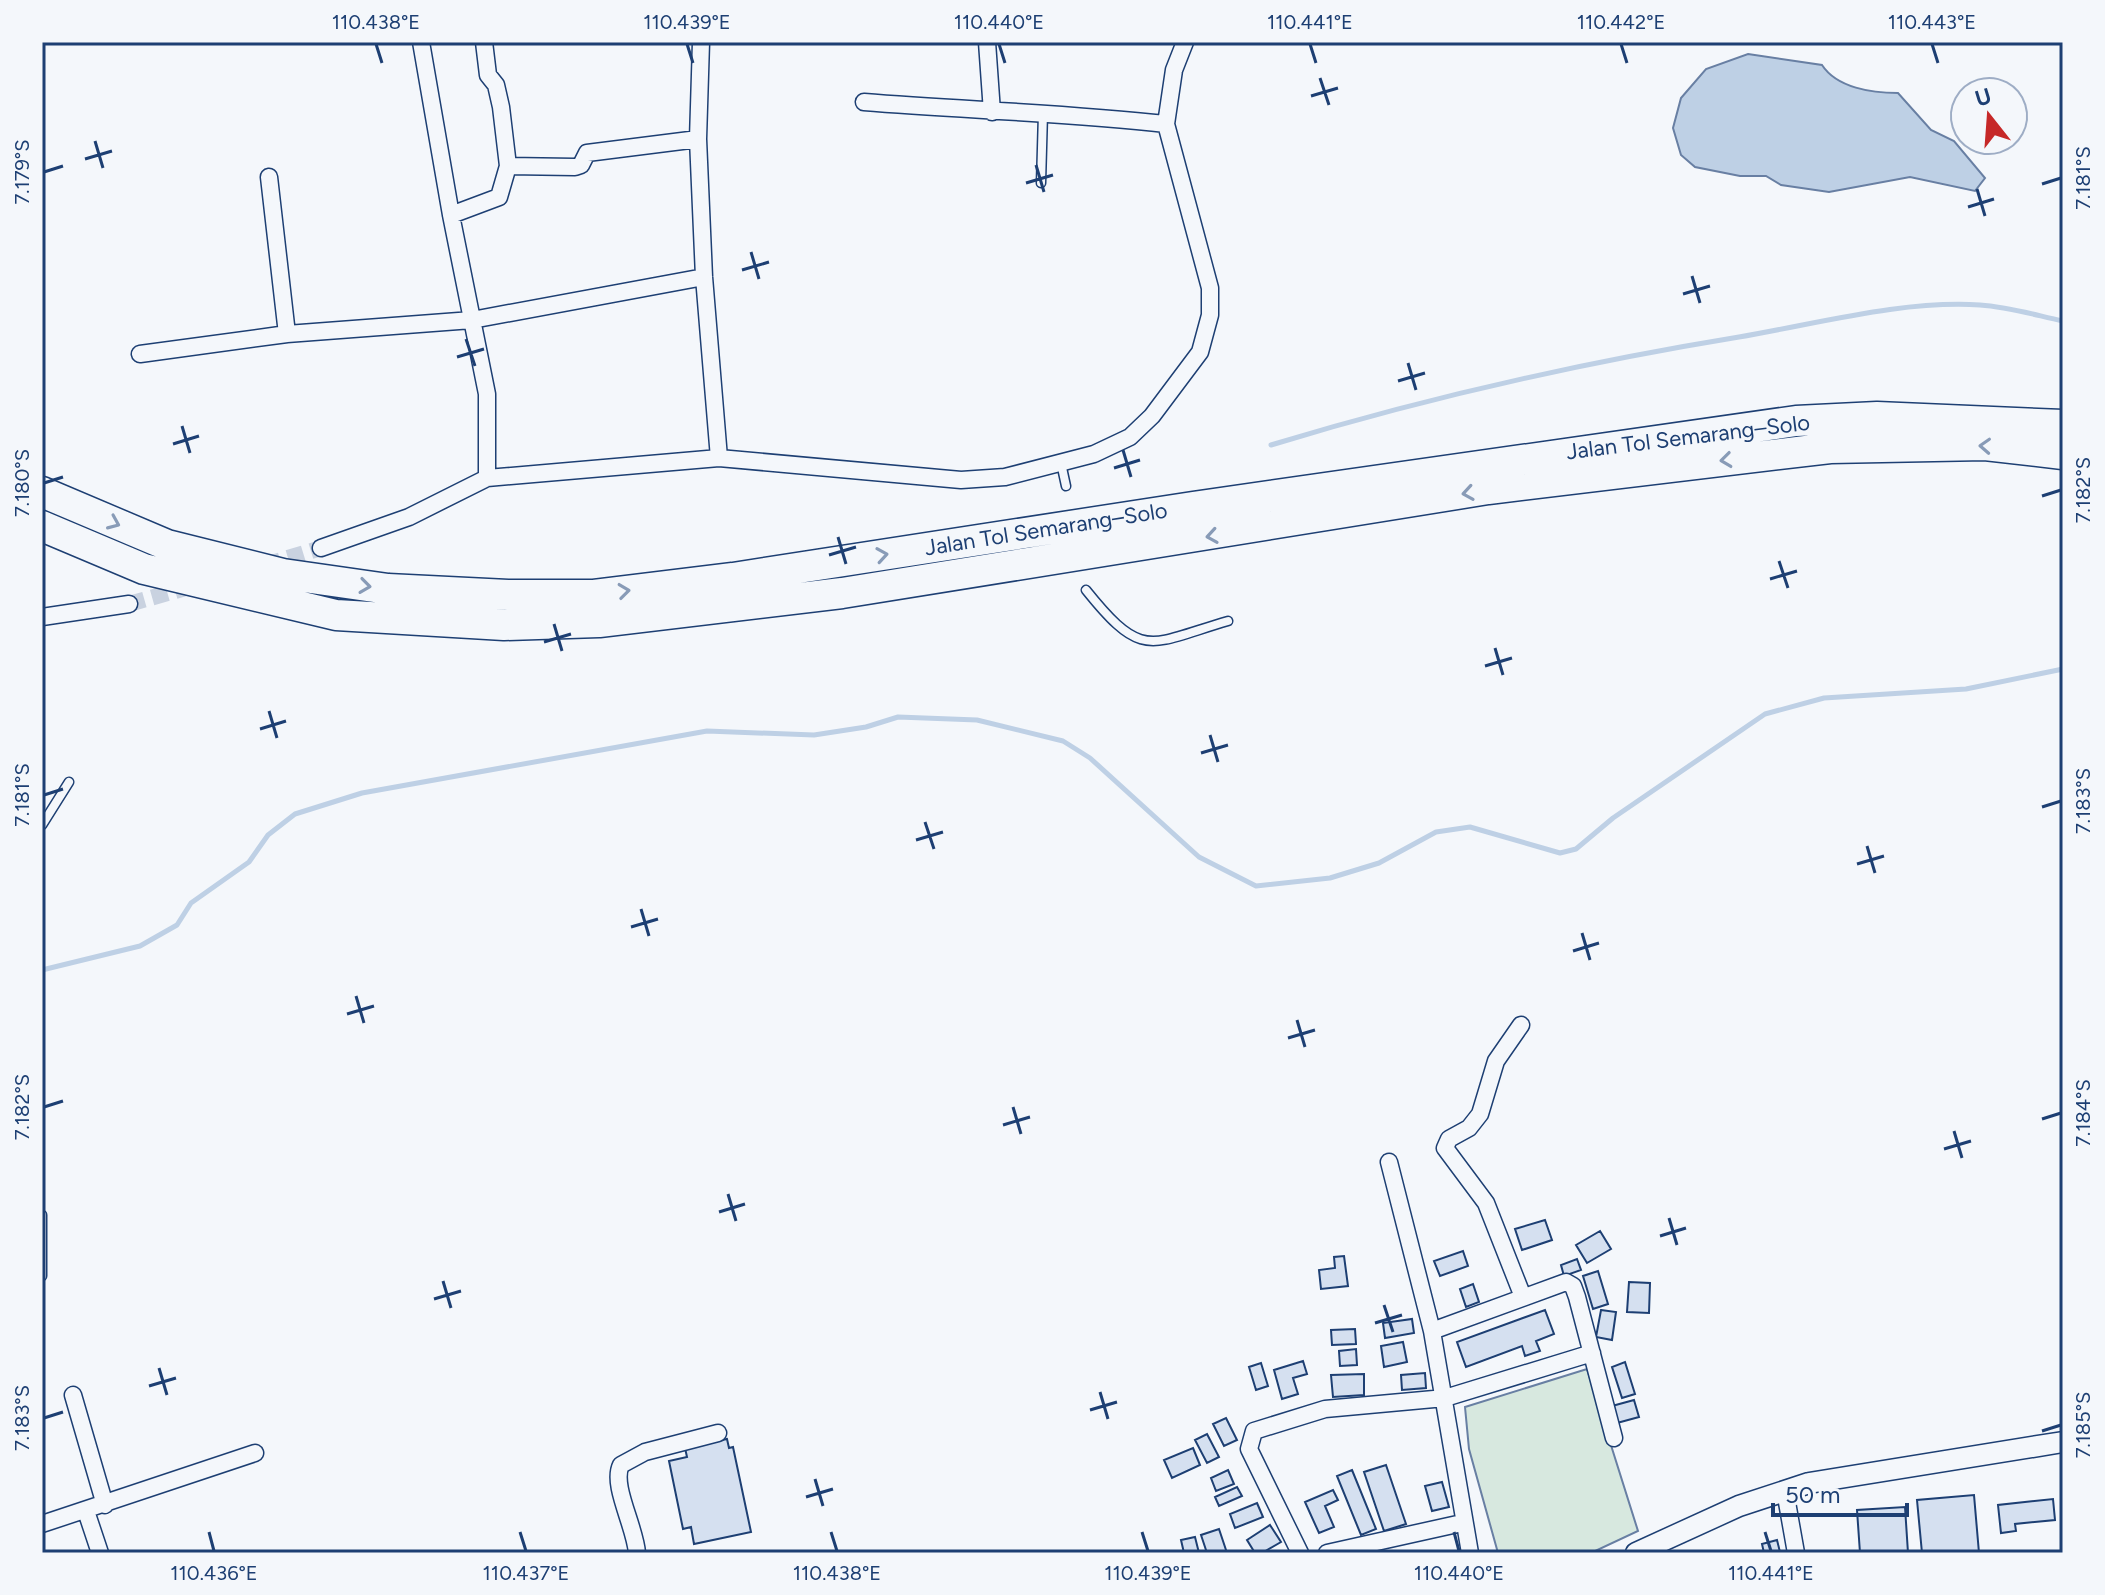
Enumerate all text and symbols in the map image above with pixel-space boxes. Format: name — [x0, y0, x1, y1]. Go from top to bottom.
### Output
text: 110.438°E — [332, 10, 420, 34]
text: 110.439°E — [643, 10, 731, 34]
text: 110.440°E — [954, 10, 1044, 34]
text: 110.441°E — [1267, 10, 1353, 34]
text: 110.442°E — [1577, 10, 1665, 34]
text: 110.443°E — [1888, 10, 1976, 34]
north arrow — [1949, 76, 2029, 156]
text: U — [1972, 82, 1995, 113]
text: 7.179°S — [10, 140, 34, 204]
text: 7.181°S — [2071, 146, 2095, 210]
street label: Jalan Tol Semarang–Solo — [1565, 409, 1811, 465]
one-way arrow — [1978, 438, 1991, 455]
text: 7.180°S — [10, 449, 34, 517]
one-way arrow — [1719, 452, 1732, 469]
text: 7.182°S — [2071, 457, 2095, 523]
one-way arrow — [1461, 483, 1475, 500]
street label: Jalan Tol Semarang–Solo — [923, 496, 1169, 562]
one-way arrow — [106, 513, 120, 529]
one-way arrow — [1205, 526, 1219, 543]
one-way arrow — [875, 547, 889, 564]
one-way arrow — [358, 577, 372, 594]
one-way arrow — [617, 583, 631, 600]
text: 7.181°S — [10, 763, 34, 827]
text: 7.183°S — [2071, 768, 2095, 834]
text: 7.182°S — [10, 1074, 34, 1140]
text: 7.184°S — [2071, 1079, 2095, 1147]
text: 7.183°S — [10, 1385, 34, 1451]
text: 7.185°S — [2071, 1392, 2095, 1458]
scale bar — [1773, 1467, 1907, 1517]
text: 50 m — [1785, 1480, 1841, 1509]
text: 110.436°E — [170, 1561, 258, 1585]
text: 110.437°E — [483, 1561, 569, 1585]
text: 110.438°E — [793, 1561, 881, 1585]
text: 110.439°E — [1104, 1561, 1192, 1585]
text: 110.440°E — [1414, 1561, 1504, 1585]
text: 110.441°E — [1728, 1561, 1814, 1585]

